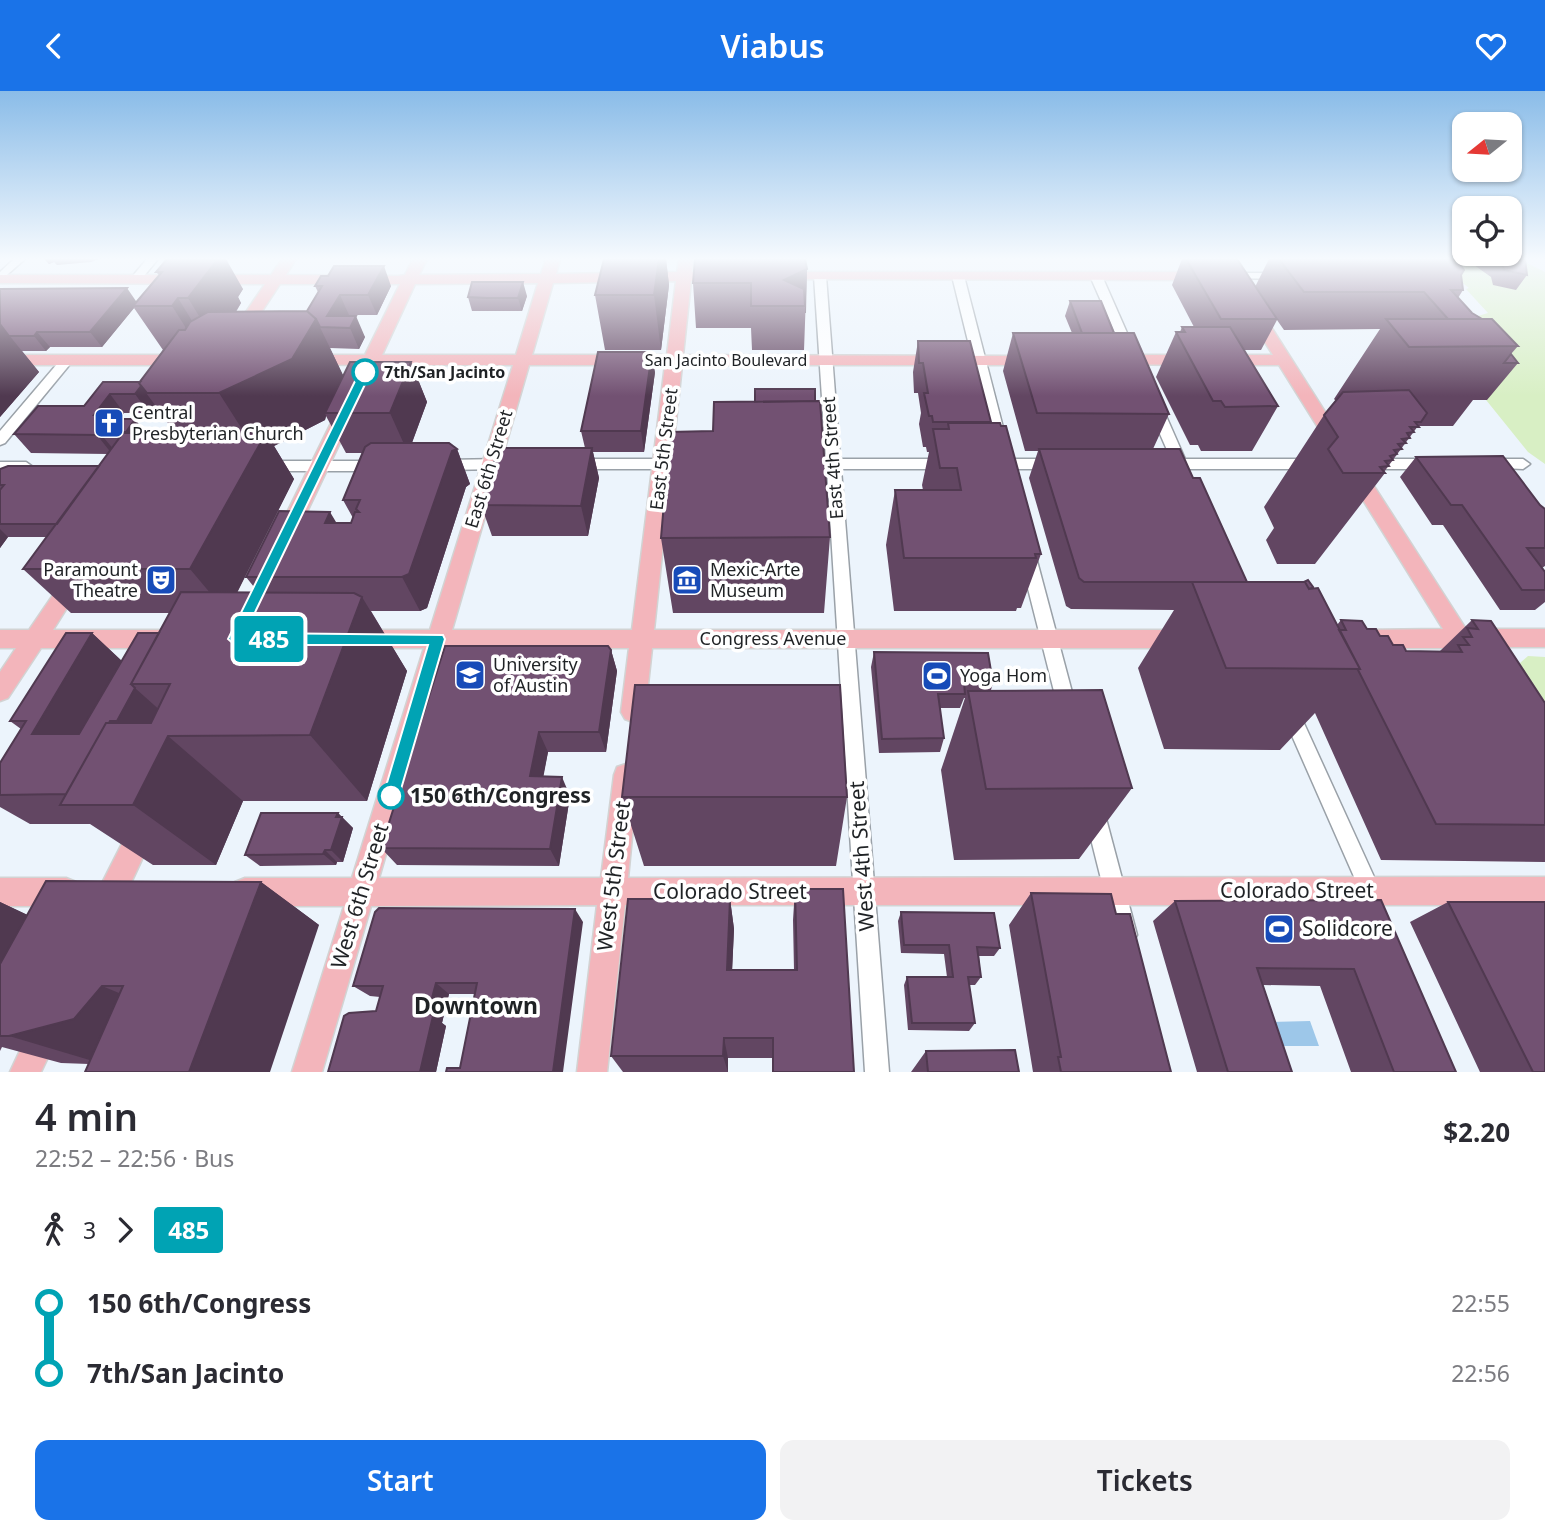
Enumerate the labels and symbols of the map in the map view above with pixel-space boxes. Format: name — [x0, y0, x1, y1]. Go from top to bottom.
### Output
north arrow — [1452, 112, 1522, 182]
street label: San Jacinto Boulevard — [645, 349, 807, 371]
marker: 7th/San Jacinto — [352, 359, 378, 385]
place label: 7th/San Jacinto — [384, 361, 505, 383]
street label: East 5th Street — [644, 386, 682, 511]
street label: East 4th Street — [816, 396, 848, 520]
place label: Central Presbyterian Church — [132, 400, 304, 445]
church icon: Central Presbyterian Church — [92, 406, 126, 440]
street label: East 6th Street — [459, 406, 518, 531]
place label: Paramount Theatre — [43, 557, 138, 602]
place label: Mexic-Arte Museum — [710, 557, 800, 602]
theatre icon: Paramount Theatre — [144, 563, 178, 597]
museum icon: Mexic-Arte Museum — [670, 563, 704, 597]
line badge: 485 — [229, 616, 309, 662]
street label: Congress Avenue — [700, 626, 846, 650]
place label: University of Austin — [493, 652, 578, 697]
school or university icon: University of Austin — [453, 658, 487, 692]
sports icon: Yoga Hom — [920, 659, 954, 693]
place label: Yoga Hom — [960, 663, 1047, 687]
street label: West 4th Street — [842, 780, 880, 932]
place label: 150 6th/Congress — [410, 781, 591, 809]
marker: 150 6th/Congress — [378, 783, 404, 809]
street label: West 5th Street — [590, 799, 636, 952]
street label: West 6th Street — [324, 819, 395, 972]
street label: Colorado Street — [1220, 876, 1374, 904]
street label: Colorado Street — [653, 877, 807, 905]
sports icon: Solidcore — [1262, 912, 1296, 946]
place label: Solidcore — [1302, 914, 1393, 942]
district label: Downtown — [414, 989, 538, 1021]

